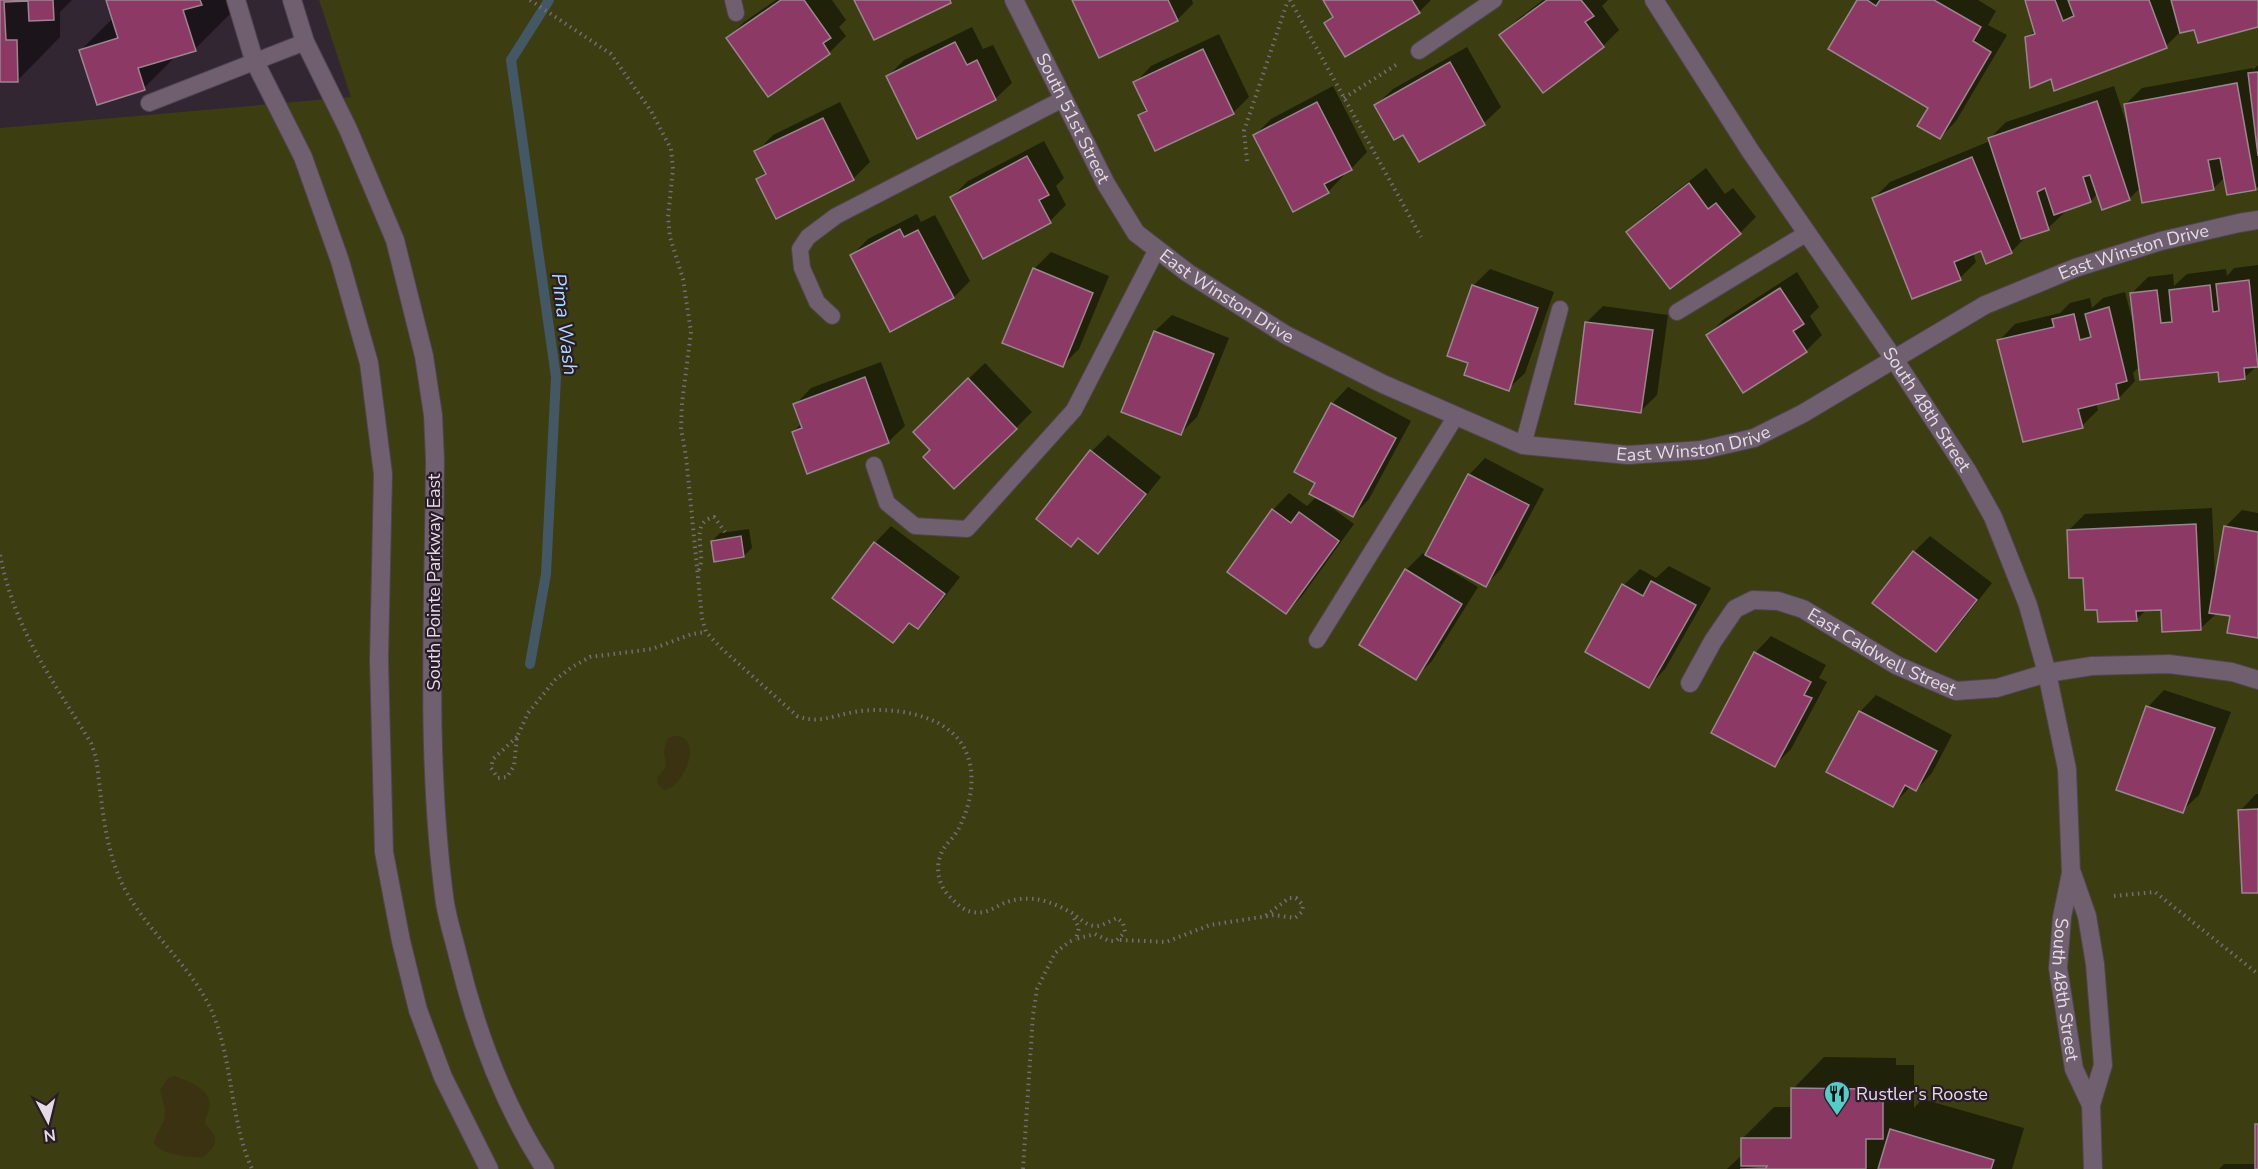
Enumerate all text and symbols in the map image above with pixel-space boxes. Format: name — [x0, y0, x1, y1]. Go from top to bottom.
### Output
street label: South 51st Street — [1030, 49, 1116, 188]
street label: East Winston Drive — [2055, 218, 2211, 286]
street label: East Winston Drive — [1155, 243, 1298, 349]
water label: Pima Wash — [545, 271, 584, 377]
street label: South 48th Street — [1877, 342, 1977, 477]
street label: East Winston Drive — [1615, 420, 1774, 467]
street label: South Pointe Parkway East — [422, 473, 446, 690]
street label: East Caldwell Street — [1803, 602, 1960, 702]
street label: South 48th Street — [2046, 917, 2085, 1064]
restaurant icon: Rustler's Rooste — [1822, 1079, 1852, 1117]
place label: Rustler's Rooste — [1856, 1082, 1988, 1106]
north arrow — [18, 1091, 78, 1151]
text: N — [42, 1123, 57, 1147]

